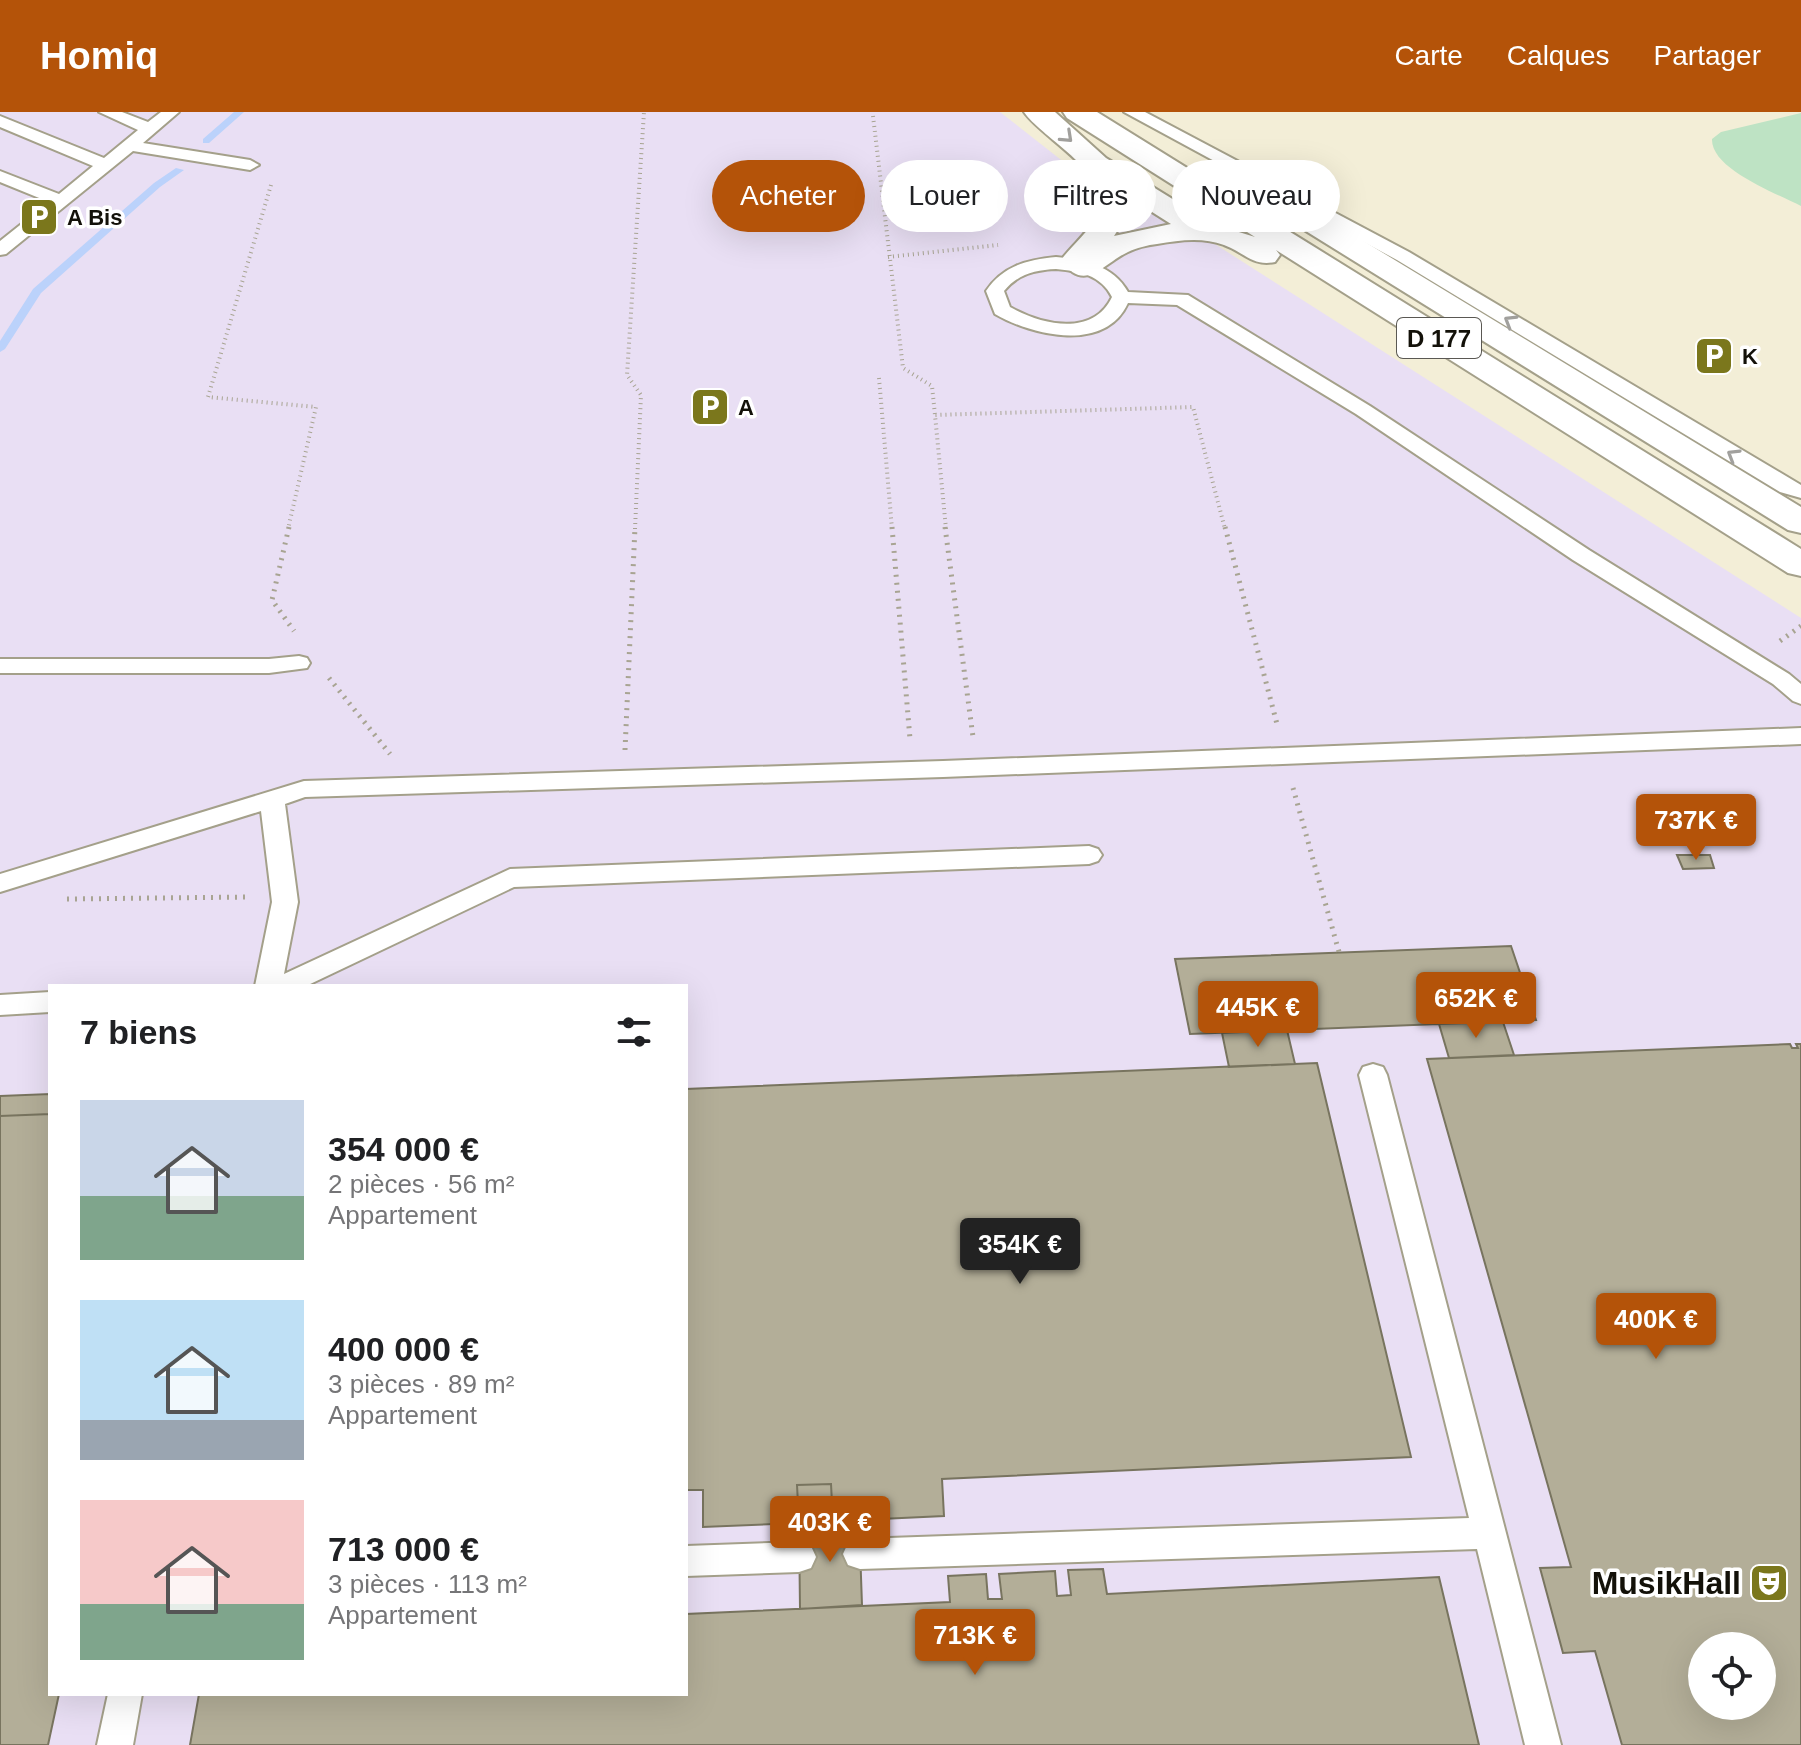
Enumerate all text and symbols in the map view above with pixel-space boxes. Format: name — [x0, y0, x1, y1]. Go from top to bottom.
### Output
text: Homiq — [40, 35, 158, 77]
text: Carte — [1394, 40, 1463, 71]
text: Calques — [1507, 40, 1610, 71]
text: Partager — [1654, 40, 1761, 71]
one-way arrow — [1058, 128, 1073, 142]
chip: Acheter — [712, 160, 865, 232]
chip: Louer — [881, 160, 1008, 232]
chip: Filtres — [1024, 160, 1156, 232]
chip: Nouveau — [1172, 160, 1340, 232]
parking icon: A Bis — [18, 196, 60, 238]
place label: A Bis — [67, 205, 122, 230]
one-way arrow — [1504, 315, 1519, 331]
road number: D 177 — [1397, 318, 1481, 358]
parking icon: K — [1693, 335, 1735, 377]
place label: K — [1742, 344, 1758, 369]
parking icon: A — [689, 386, 731, 428]
place label: A — [738, 395, 754, 420]
one-way arrow — [1727, 449, 1742, 465]
pin: 737K € — [1631, 794, 1761, 862]
text: 737K € — [1654, 805, 1738, 835]
pin: 652K € — [1411, 972, 1541, 1040]
pin: 445K € — [1193, 981, 1323, 1049]
text: 652K € — [1434, 983, 1518, 1013]
text: 445K € — [1216, 992, 1300, 1022]
icon: filters — [612, 1010, 656, 1054]
text: 7 biens — [80, 1013, 197, 1051]
text: 354 000 € — [328, 1130, 479, 1168]
icon: home — [144, 1132, 240, 1228]
text: 2 pièces · 56 m² — [328, 1169, 514, 1199]
text: Appartement — [328, 1200, 477, 1230]
pin: 354K € — [955, 1218, 1085, 1286]
text: 354K € — [978, 1229, 1062, 1259]
pin: 400K € — [1591, 1293, 1721, 1361]
text: 400K € — [1614, 1304, 1698, 1334]
text: 400 000 € — [328, 1330, 479, 1368]
icon: home — [144, 1332, 240, 1428]
text: 3 pièces · 89 m² — [328, 1369, 514, 1399]
text: Appartement — [328, 1400, 477, 1430]
pin: 403K € — [765, 1496, 895, 1564]
text: 403K € — [788, 1507, 872, 1537]
text: 713 000 € — [328, 1530, 479, 1568]
icon: home — [144, 1532, 240, 1628]
theatre icon: MusikHall — [1748, 1562, 1790, 1604]
place label: MusikHall — [1592, 1565, 1741, 1601]
text: 3 pièces · 113 m² — [328, 1569, 527, 1599]
text: Appartement — [328, 1600, 477, 1630]
pin: 713K € — [910, 1609, 1040, 1677]
text: 713K € — [933, 1620, 1017, 1650]
map controls — [1688, 1632, 1776, 1720]
button: locate — [1688, 1632, 1776, 1720]

